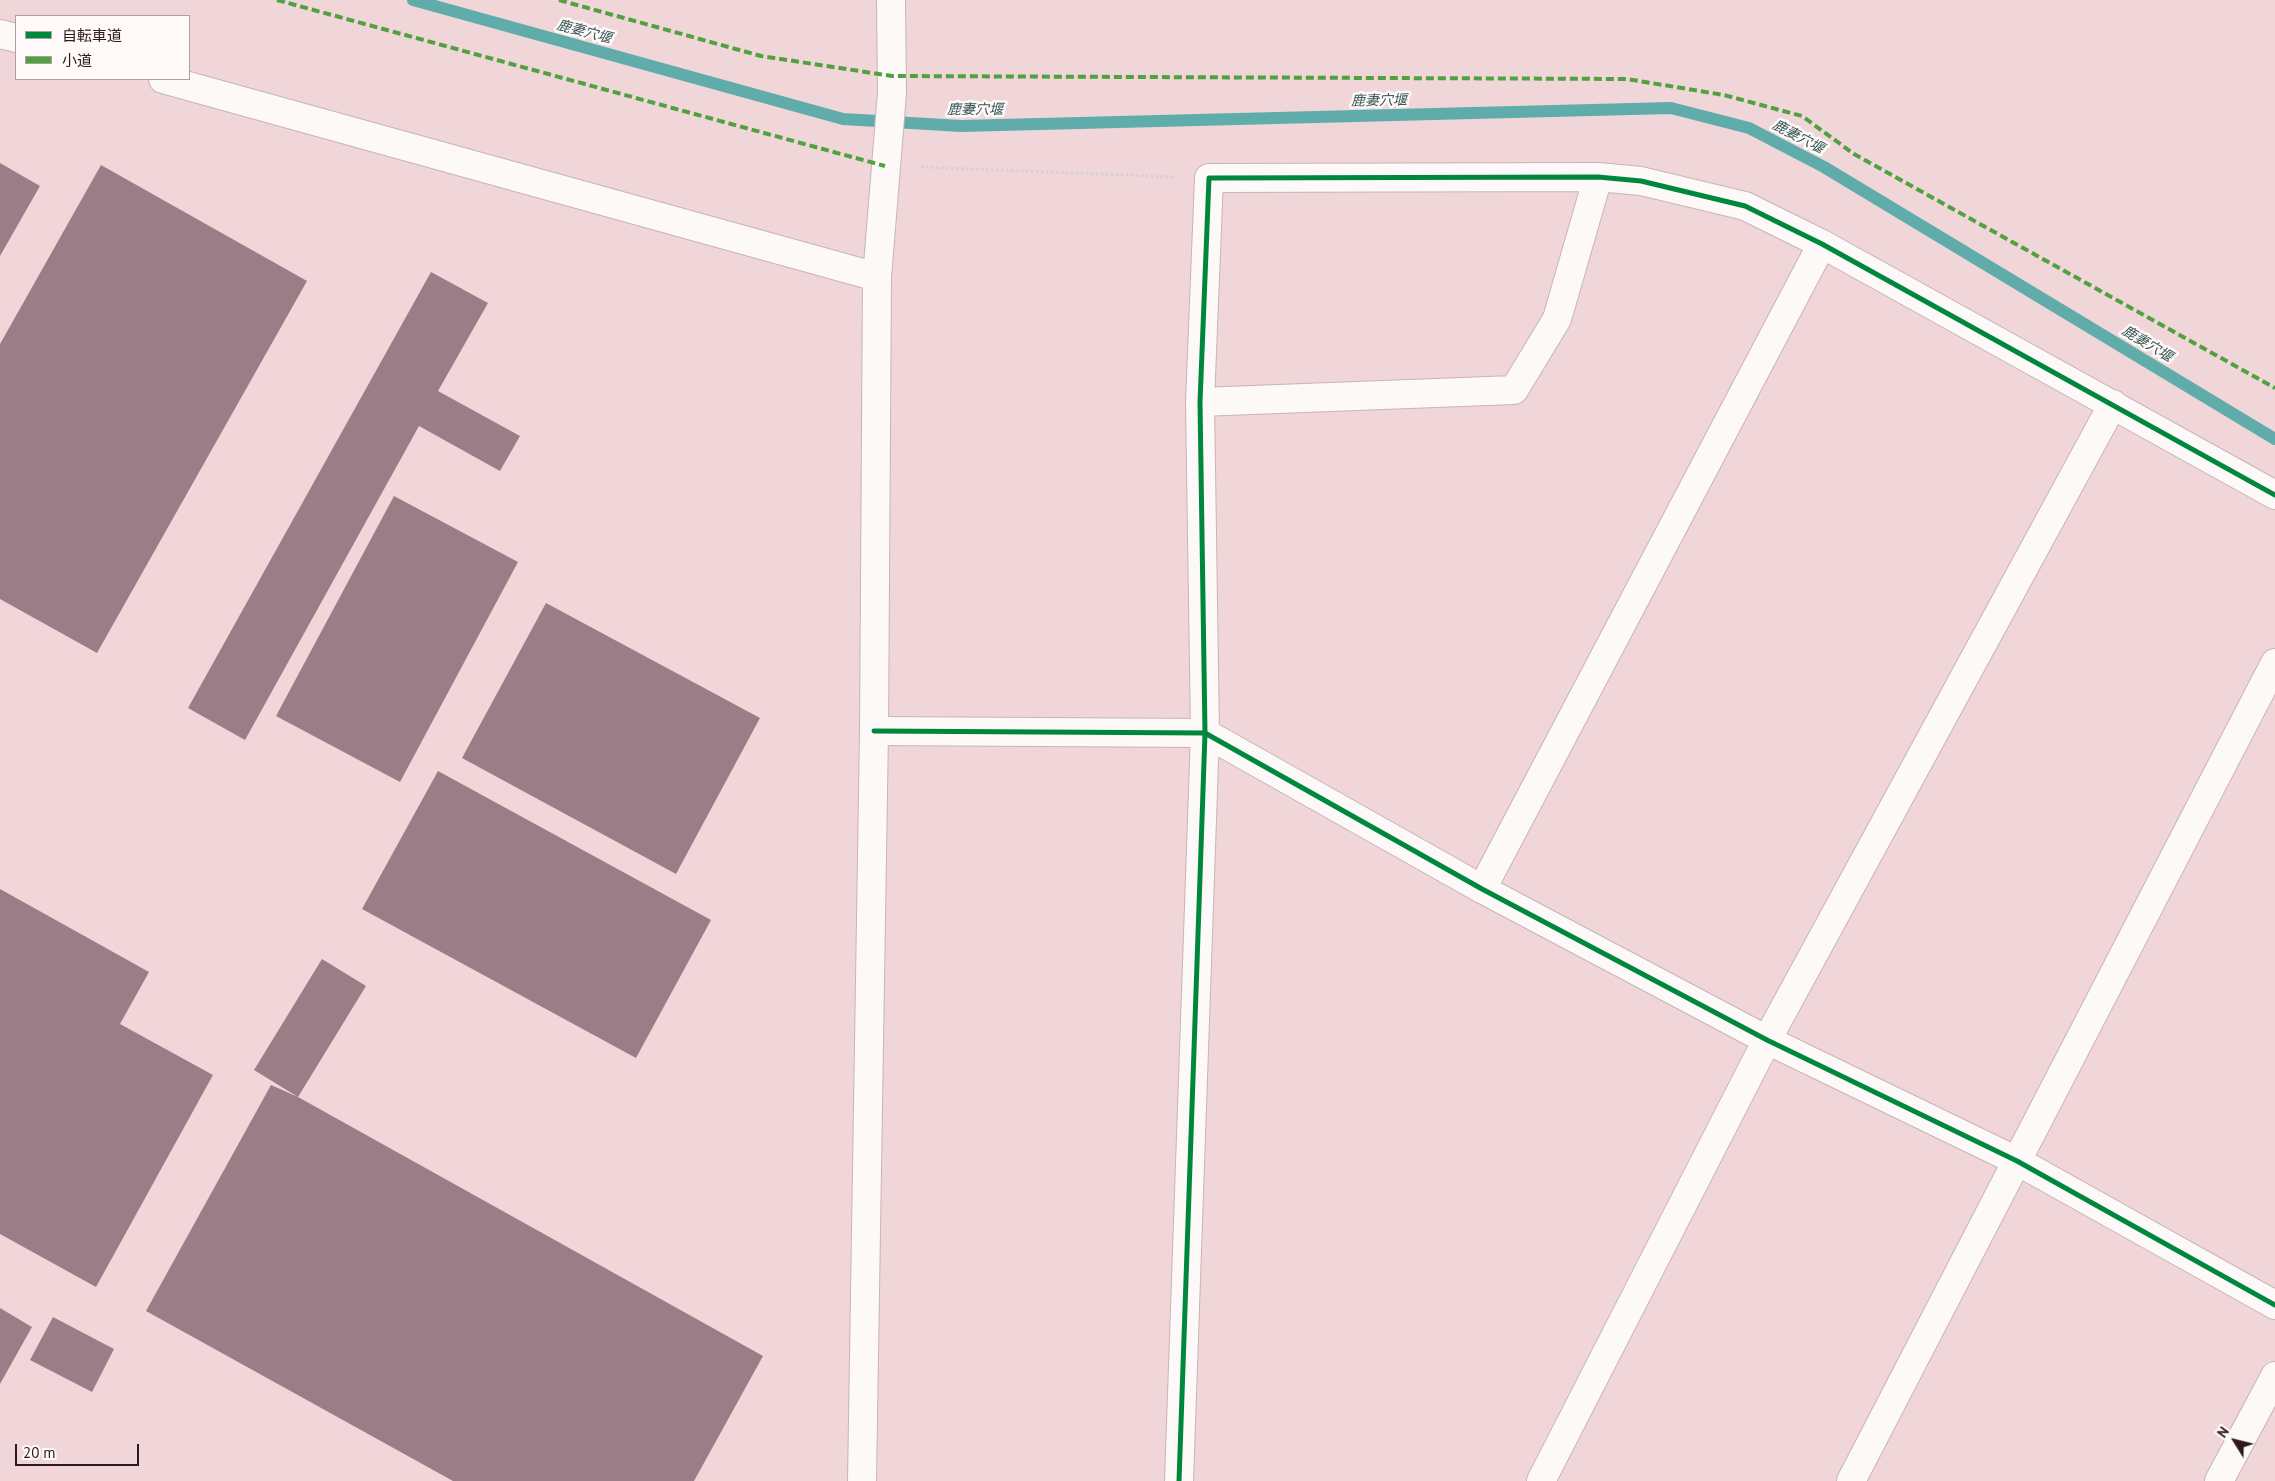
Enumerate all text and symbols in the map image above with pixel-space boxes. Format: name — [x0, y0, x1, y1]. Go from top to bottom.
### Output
legend — [15, 15, 190, 80]
water label: 鹿妻穴堰 — [555, 17, 613, 47]
text: 自転車道 — [62, 26, 122, 45]
text: 小道 — [62, 51, 92, 70]
water label: 鹿妻穴堰 — [1351, 92, 1407, 110]
water label: 鹿妻穴堰 — [947, 102, 1003, 118]
water label: 鹿妻穴堰 — [1769, 116, 1827, 158]
water label: 鹿妻穴堰 — [2119, 322, 2175, 366]
north arrow — [2210, 1416, 2260, 1466]
text: N — [2213, 1423, 2233, 1441]
scale bar — [18, 1434, 141, 1466]
text: 20 m — [23, 1443, 56, 1462]

